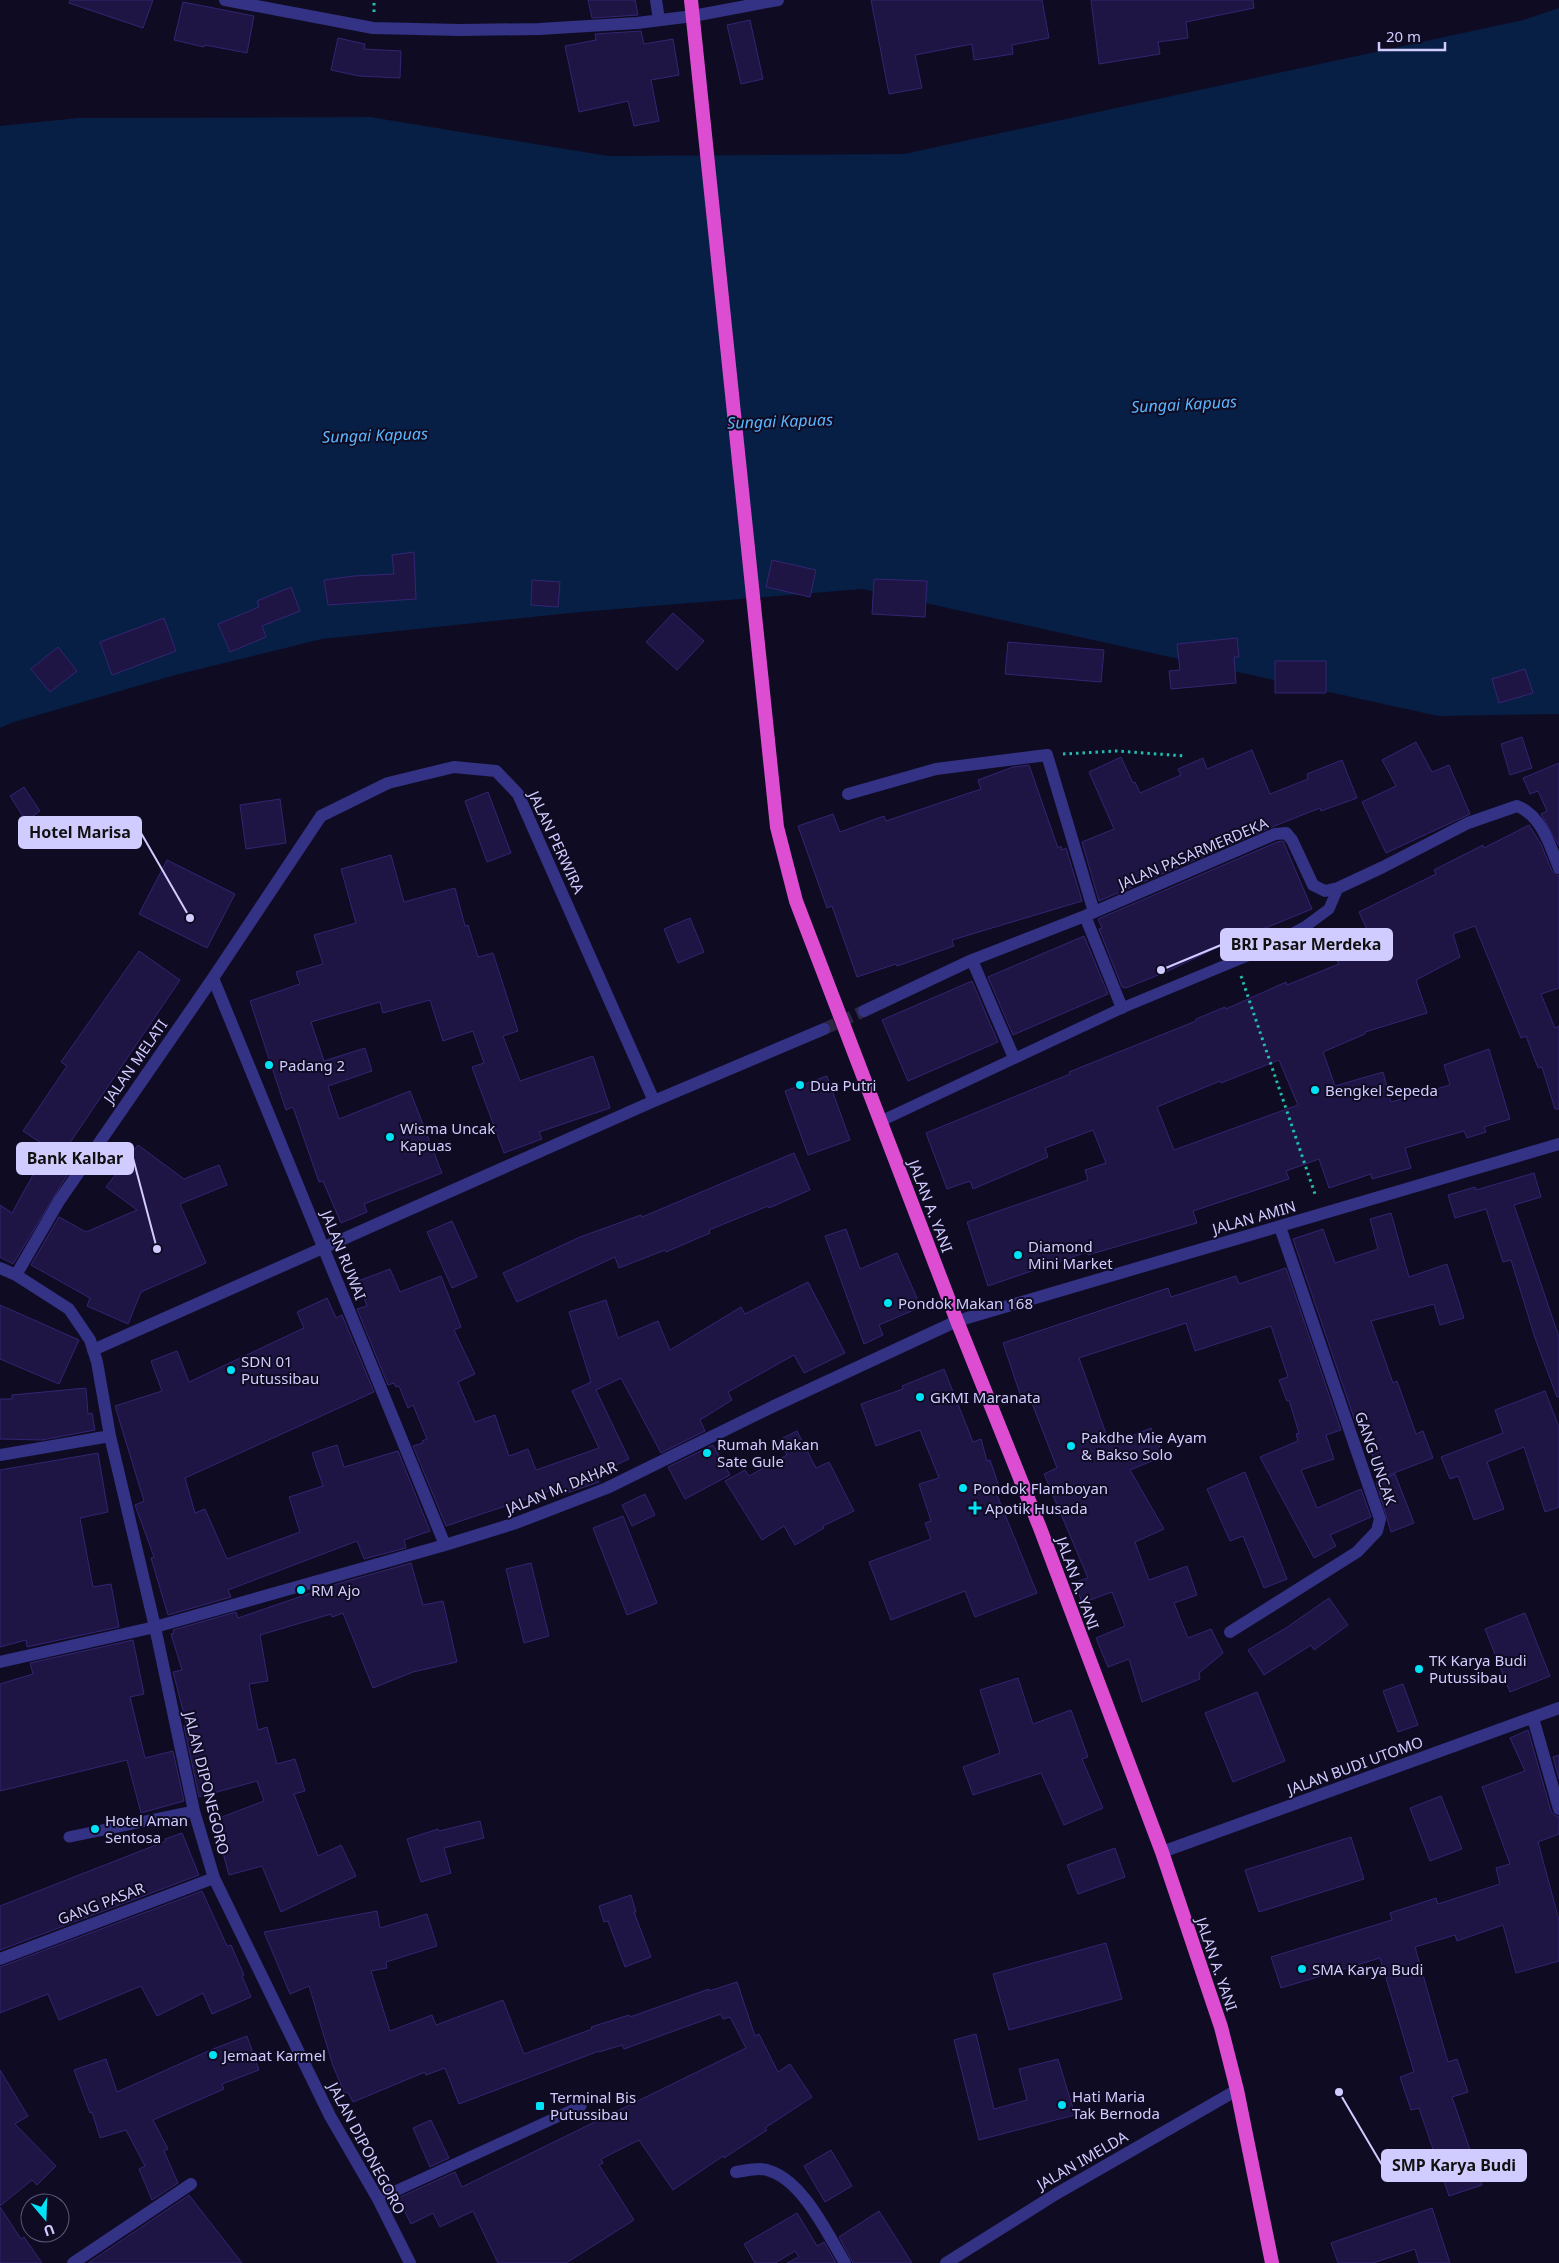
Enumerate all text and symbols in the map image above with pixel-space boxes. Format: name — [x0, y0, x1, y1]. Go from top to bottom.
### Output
scale bar — [1379, 20, 1445, 52]
text: 20 m — [1386, 26, 1421, 46]
water label: Sungai Kapuas — [1131, 390, 1238, 418]
water label: Sungai Kapuas — [727, 408, 833, 434]
water label: Sungai Kapuas — [322, 422, 428, 448]
street label: JALAN PERWIRA — [524, 786, 590, 897]
street label: JALAN PASARMERDEKA — [1113, 812, 1271, 894]
callout: Hotel Marisa — [19, 817, 141, 848]
text: Hotel Marisa — [29, 821, 131, 843]
callout: BRI Pasar Merdeka — [1221, 929, 1392, 960]
text: BRI Pasar Merdeka — [1231, 933, 1381, 955]
street label: JALAN MELATI — [97, 1015, 171, 1109]
place label: Padang 2 — [279, 1055, 345, 1075]
marker: Padang 2 — [263, 1059, 275, 1071]
place label: Dua Putri — [810, 1075, 876, 1095]
marker: Dua Putri — [794, 1079, 806, 1091]
place label: Bengkel Sepeda — [1325, 1080, 1438, 1100]
marker: Bengkel Sepeda — [1309, 1084, 1321, 1096]
place label: Wisma Uncak Kapuas — [400, 1118, 495, 1155]
marker: Wisma Uncak Kapuas — [384, 1131, 396, 1143]
callout: Bank Kalbar — [17, 1143, 133, 1174]
text: Bank Kalbar — [27, 1147, 123, 1169]
street label: JALAN A. YANI — [903, 1155, 958, 1255]
street label: JALAN AMIN — [1208, 1196, 1298, 1239]
street label: JALAN RUWAI — [316, 1205, 371, 1303]
place label: Diamond Mini Market — [1028, 1236, 1113, 1273]
marker: Diamond Mini Market — [1012, 1249, 1024, 1261]
place label: Pondok Makan 168 — [898, 1293, 1033, 1313]
marker: Pondok Makan 168 — [882, 1297, 894, 1309]
place label: SDN 01 Putussibau — [241, 1351, 319, 1388]
marker: SDN 01 Putussibau — [225, 1364, 237, 1376]
place label: GKMI Maranata — [930, 1387, 1041, 1407]
marker: GKMI Maranata — [914, 1391, 926, 1403]
street label: GANG UNCAK — [1351, 1409, 1402, 1508]
place label: Pakdhe Mie Ayam & Bakso Solo — [1081, 1427, 1207, 1464]
place label: Rumah Makan Sate Gule — [717, 1434, 819, 1471]
marker: Pakdhe Mie Ayam & Bakso Solo — [1065, 1440, 1077, 1452]
marker: Rumah Makan Sate Gule — [701, 1447, 713, 1459]
street label: JALAN M. DAHAR — [501, 1455, 620, 1519]
place label: Pondok Flamboyan — [973, 1478, 1108, 1498]
marker: Pondok Flamboyan — [957, 1482, 969, 1494]
place label: Apotik Husada — [985, 1498, 1088, 1518]
marker: Apotik Husada — [969, 1502, 981, 1514]
street label: JALAN A. YANI — [1051, 1532, 1104, 1632]
place label: RM Ajo — [311, 1580, 360, 1600]
marker: RM Ajo — [295, 1584, 307, 1596]
place label: TK Karya Budi Putussibau — [1429, 1650, 1527, 1687]
marker: TK Karya Budi Putussibau — [1413, 1663, 1425, 1675]
street label: JALAN DIPONEGORO — [179, 1707, 234, 1857]
street label: JALAN BUDI UTOMO — [1282, 1731, 1426, 1800]
place label: Hotel Aman Sentosa — [105, 1810, 188, 1847]
marker: Hotel Aman Sentosa — [89, 1823, 101, 1835]
street label: GANG PASAR — [55, 1877, 148, 1929]
street label: JALAN A. YANI — [1191, 1913, 1242, 2013]
place label: SMA Karya Budi — [1312, 1959, 1423, 1979]
marker: SMA Karya Budi — [1296, 1963, 1308, 1975]
place label: Jemaat Karmel — [221, 2045, 326, 2065]
marker: Jemaat Karmel — [207, 2049, 219, 2061]
street label: JALAN DIPONEGORO — [323, 2077, 410, 2217]
place label: Hati Maria Tak Bernoda — [1072, 2086, 1160, 2123]
place label: Terminal Bis Putussibau — [550, 2087, 636, 2124]
marker: Hati Maria Tak Bernoda — [1056, 2099, 1068, 2111]
marker: Terminal Bis Putussibau — [534, 2100, 546, 2112]
street label: JALAN IMELDA — [1031, 2126, 1131, 2195]
callout: SMP Karya Budi — [1382, 2150, 1526, 2181]
text: SMP Karya Budi — [1392, 2154, 1516, 2176]
north arrow — [20, 2193, 70, 2243]
text: U — [41, 2220, 57, 2241]

